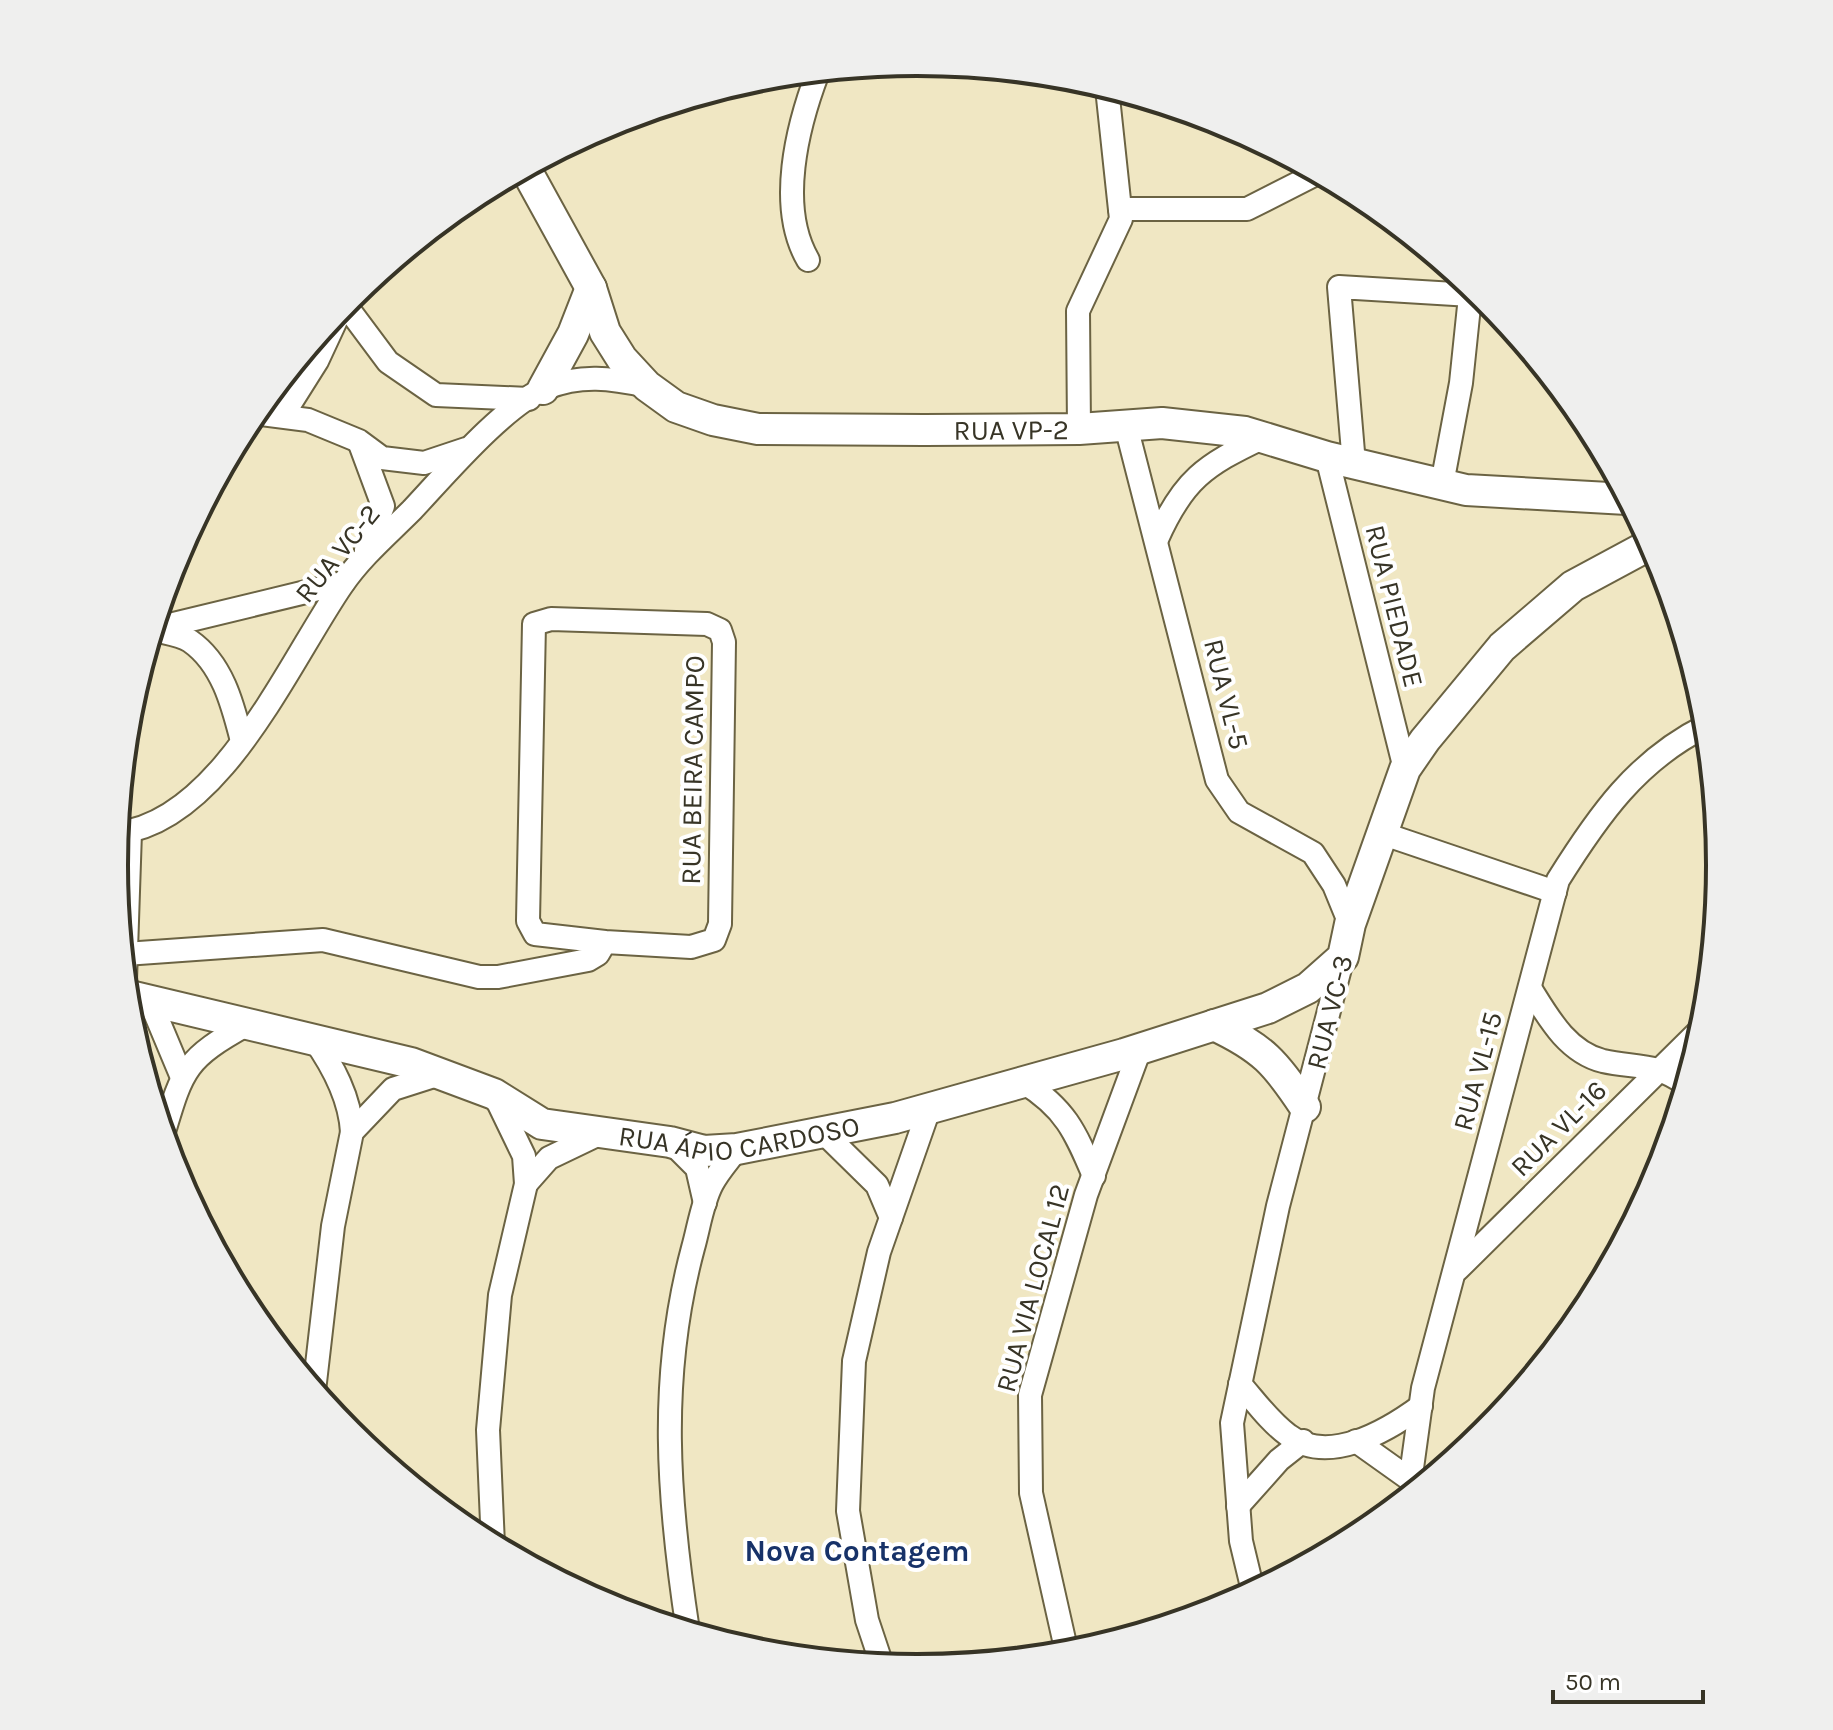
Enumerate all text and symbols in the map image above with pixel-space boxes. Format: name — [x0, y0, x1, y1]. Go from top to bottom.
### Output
street label: RUA VP-2 — [953, 413, 1069, 447]
street label: RUA VC-2 — [288, 498, 387, 609]
street label: RUA PIEDADE — [1358, 522, 1431, 691]
street label: RUA VL-5 — [1197, 636, 1256, 753]
street label: RUA BEIRA CAMPO — [674, 655, 711, 885]
street label: RUA VC-3 — [1299, 951, 1360, 1073]
street label: RUA VL-15 — [1446, 1008, 1509, 1134]
street label: RUA VL-16 — [1504, 1074, 1613, 1183]
street label: RUA ÁPIO CARDOSO — [616, 1109, 862, 1168]
street label: RUA VIA LOCAL 12 — [989, 1180, 1076, 1396]
district label: Nova Contagem — [744, 1533, 970, 1569]
scale bar — [1553, 1654, 1703, 1704]
text: 50 m — [1565, 1668, 1621, 1696]

